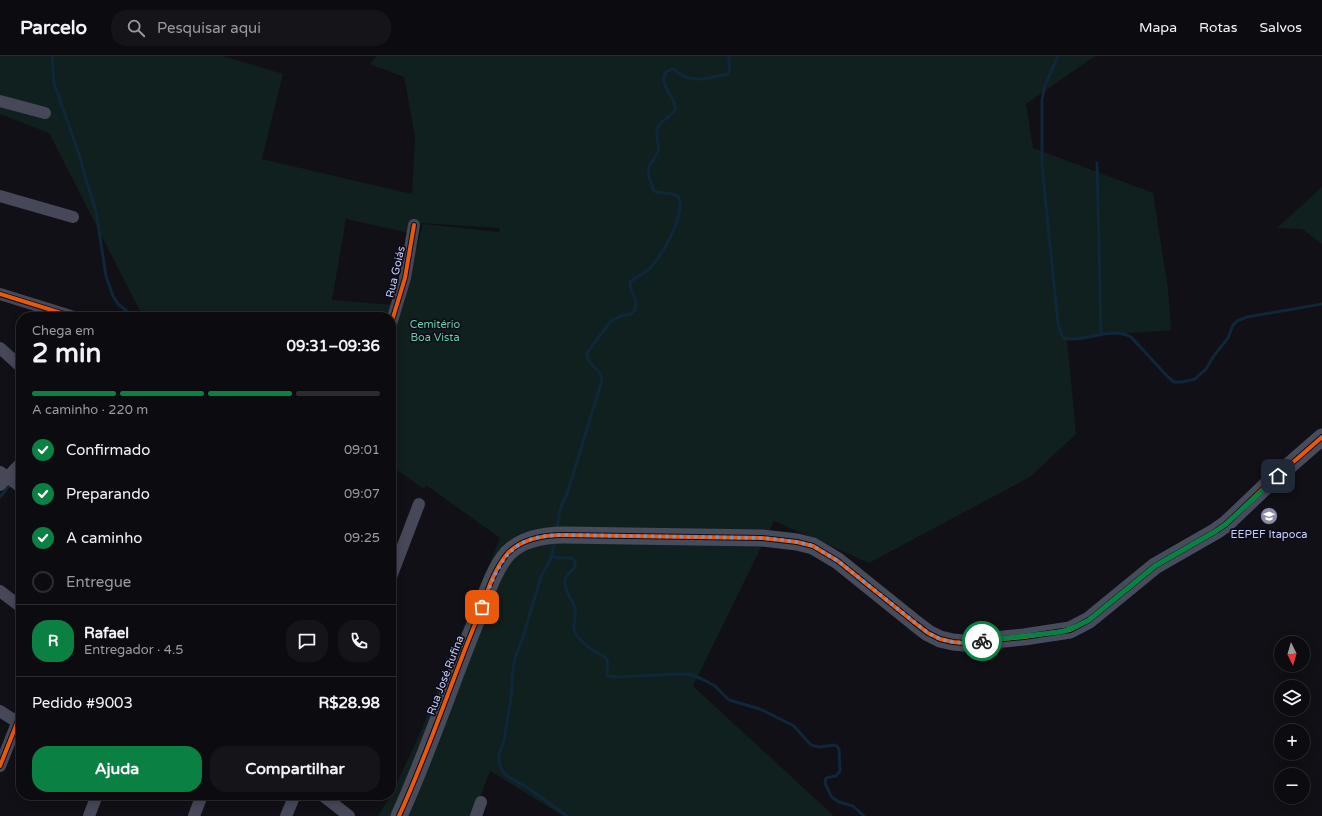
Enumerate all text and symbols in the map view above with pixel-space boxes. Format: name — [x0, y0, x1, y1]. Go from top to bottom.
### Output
search box — [111, 10, 391, 46]
text: Parcelo — [20, 17, 87, 39]
icon: search — [125, 17, 147, 39]
text: Pesquisar aqui — [157, 19, 261, 37]
text: Mapa — [1139, 19, 1177, 36]
text: Rotas — [1199, 19, 1237, 36]
text: Salvos — [1259, 19, 1302, 36]
street label: Rua Goiás — [383, 245, 408, 299]
park label: Cemitério Boa Vista — [410, 318, 461, 344]
text: Chega em — [32, 323, 95, 339]
text: 09:31–09:36 — [287, 337, 380, 355]
text: 2 min — [32, 338, 101, 369]
text: A caminho · 220 m — [32, 402, 148, 418]
icon: check — [32, 439, 54, 461]
text: Confirmado — [66, 441, 150, 459]
text: 09:01 — [344, 442, 380, 458]
pin — [1261, 459, 1295, 493]
icon: home — [1267, 465, 1289, 487]
icon: check — [32, 483, 54, 505]
text: Preparando — [66, 485, 150, 503]
text: 09:07 — [344, 486, 380, 502]
school or university icon: EEPEF Itapoca — [1259, 506, 1279, 526]
icon: check — [32, 527, 54, 549]
place label: EEPEF Itapoca — [1230, 528, 1308, 541]
text: A caminho — [66, 529, 142, 547]
text: 09:25 — [344, 530, 380, 546]
text: Entregue — [66, 573, 131, 591]
pin — [465, 590, 499, 624]
icon: bag — [471, 596, 493, 618]
button: chat — [286, 620, 328, 662]
button: phone — [338, 620, 380, 662]
courier — [962, 621, 1002, 661]
text: Rafael — [84, 624, 129, 642]
icon: bike — [971, 630, 993, 652]
text: R — [48, 632, 58, 650]
street label: Rua José Rufina — [424, 634, 467, 717]
north arrow — [1274, 636, 1310, 672]
map controls — [1274, 636, 1310, 804]
text: Entregador · 4.5 — [84, 642, 184, 658]
button: layers — [1274, 680, 1310, 716]
text: Pedido #9003 — [32, 694, 133, 712]
text: R$28.98 — [318, 694, 380, 712]
button: + — [1274, 724, 1310, 760]
button: Ajuda — [32, 746, 202, 792]
button: Compartilhar — [210, 746, 380, 792]
button: − — [1274, 768, 1310, 804]

